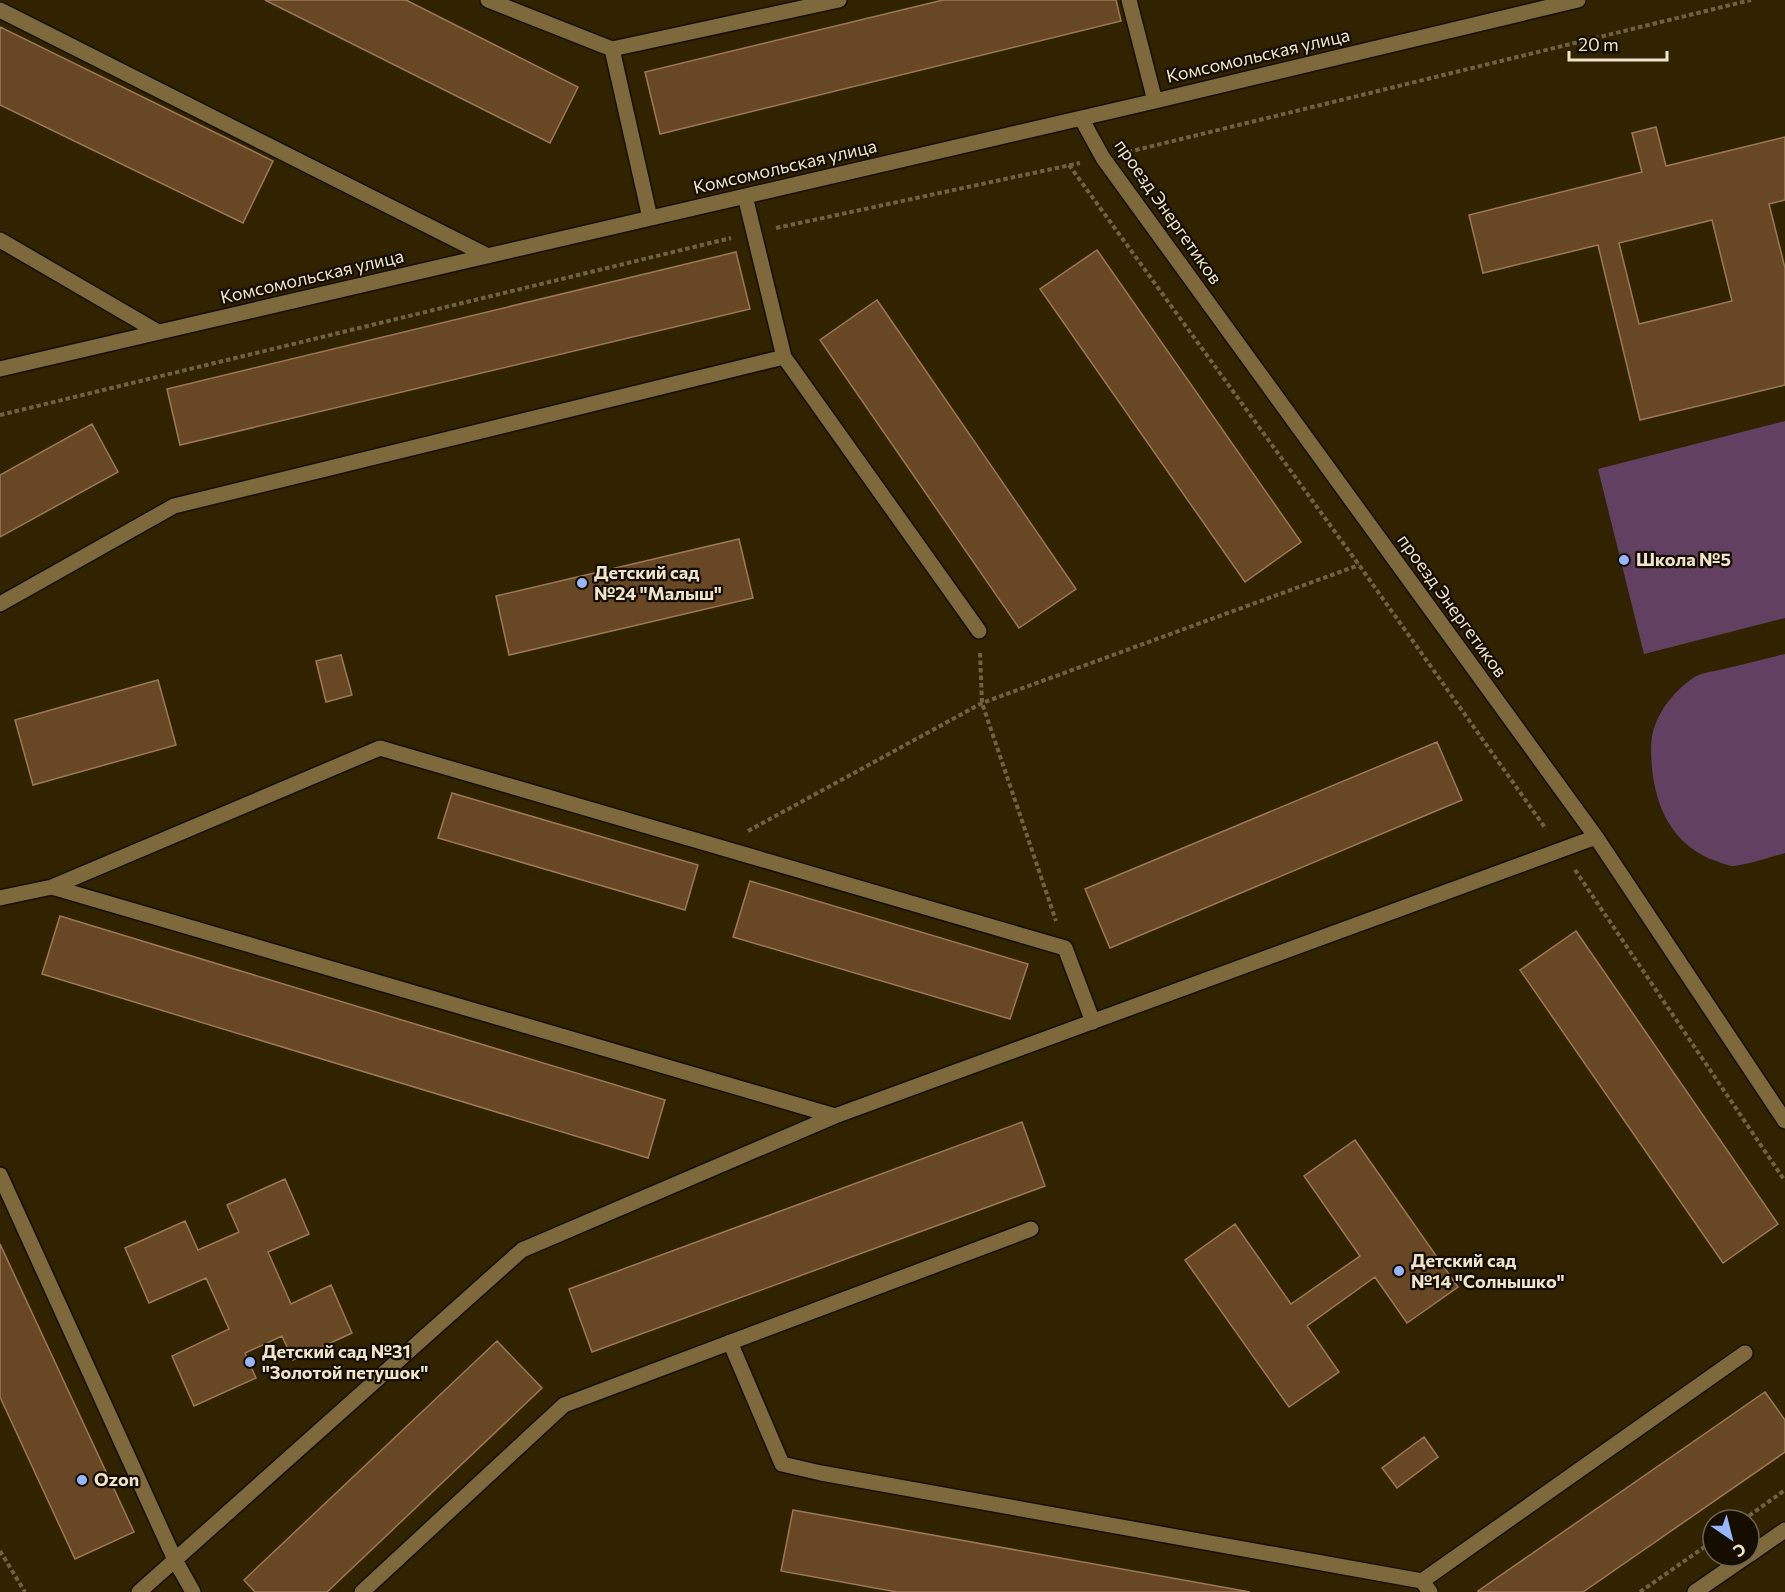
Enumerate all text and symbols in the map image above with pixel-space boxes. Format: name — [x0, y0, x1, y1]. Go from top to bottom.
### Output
street label: Комсомольская улица — [1164, 23, 1352, 87]
scale bar — [1569, 24, 1666, 62]
text: 20 m — [1578, 33, 1619, 55]
street label: Комсомольская улица — [691, 134, 879, 198]
street label: проезд Энергетиков — [1111, 135, 1227, 288]
street label: Комсомольская улица — [218, 244, 406, 308]
street label: проезд Энергетиков — [1393, 529, 1512, 681]
place label: Школа №5 — [1636, 548, 1731, 570]
marker: Школа №5 — [1617, 553, 1631, 567]
place label: Детский сад №24 "Малыш" — [594, 561, 722, 604]
marker: Детский сад №24 "Малыш" — [575, 576, 589, 590]
place label: Детский сад №14 "Солнышко" — [1411, 1249, 1565, 1292]
marker: Детский сад №14 "Солнышко" — [1392, 1264, 1406, 1278]
place label: Детский сад №31 "Золотой петушок" — [262, 1340, 428, 1383]
marker: Детский сад №31 "Золотой петушок" — [243, 1355, 257, 1369]
place label: Ozon — [94, 1468, 139, 1490]
marker: Ozon — [75, 1473, 89, 1487]
north arrow — [1701, 1508, 1761, 1568]
text: С — [1730, 1540, 1750, 1562]

